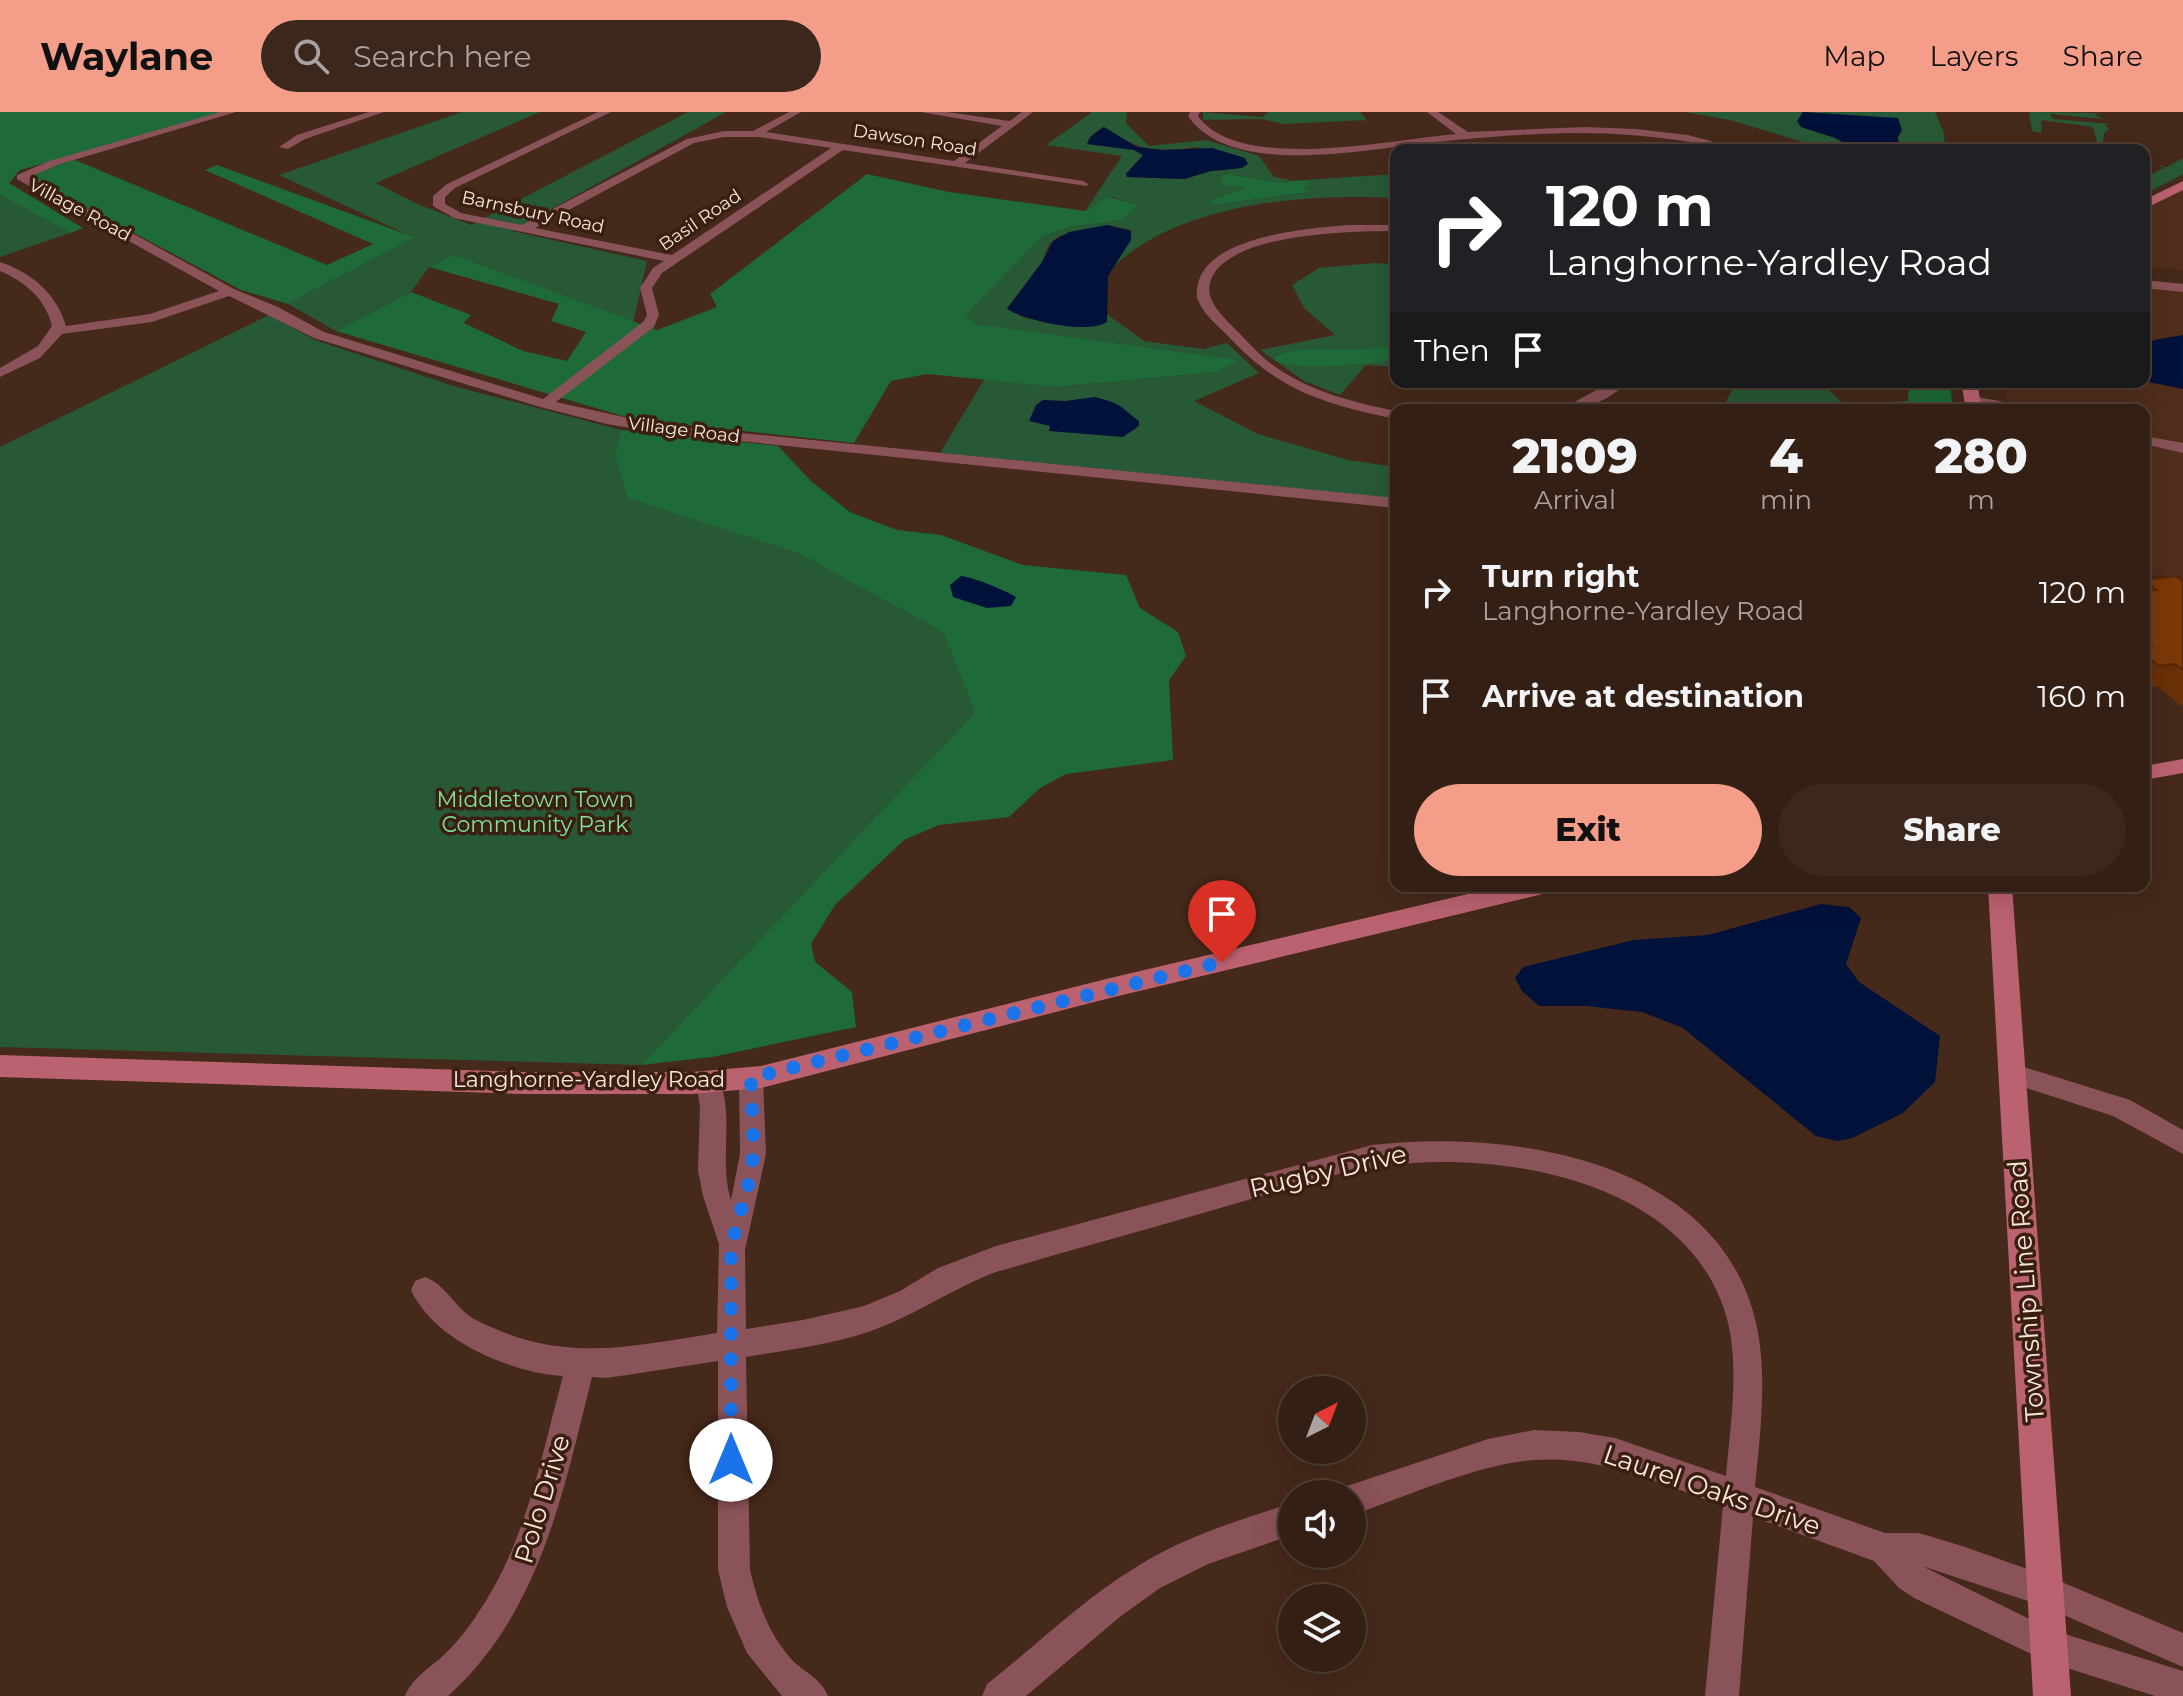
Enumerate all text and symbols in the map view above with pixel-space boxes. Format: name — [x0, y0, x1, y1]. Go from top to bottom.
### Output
search box — [261, 20, 821, 92]
text: Waylane — [40, 33, 213, 80]
icon: search — [289, 34, 333, 78]
text: Search here — [353, 38, 532, 75]
text: Map — [1823, 39, 1886, 73]
text: Layers — [1930, 39, 2019, 73]
text: Share — [2063, 39, 2143, 73]
street label: Dawson Road — [852, 119, 978, 161]
text: 120 m — [1546, 172, 1714, 240]
street label: Village Road — [25, 174, 135, 246]
icon: right — [1414, 176, 1518, 280]
street label: Basil Road — [655, 184, 745, 256]
street label: Barnsbury Road — [460, 186, 606, 238]
text: Langhorne-Yardley Road — [1546, 240, 1992, 284]
icon: arrive — [1506, 328, 1550, 372]
text: Then — [1414, 332, 1490, 369]
street label: Village Road — [627, 412, 741, 448]
text: 21:09 — [1512, 427, 1638, 485]
text: 4 — [1769, 427, 1803, 485]
text: 280 — [1934, 427, 2028, 485]
text: Arrival — [1534, 484, 1616, 516]
text: min — [1760, 484, 1812, 516]
text: m — [1967, 484, 1995, 516]
text: Turn right — [1482, 558, 1639, 595]
icon: right — [1414, 570, 1458, 614]
text: 120 m — [2039, 574, 2126, 611]
text: Langhorne-Yardley Road — [1482, 595, 1804, 627]
icon: arrive — [1414, 674, 1458, 718]
text: Arrive at destination — [1482, 678, 1804, 715]
text: 160 m — [2037, 678, 2126, 715]
button: Exit — [1414, 784, 1762, 876]
button: Share — [1778, 784, 2126, 876]
park label: Middletown Town Community Park — [436, 786, 634, 838]
pin — [1188, 880, 1256, 962]
icon: arrive — [1200, 892, 1244, 936]
street label: Langhorne-Yardley Road — [453, 1066, 725, 1093]
street label: Rugby Drive — [1246, 1137, 1410, 1205]
street label: Township Line Road — [2001, 1159, 2051, 1423]
north arrow — [1278, 1376, 1366, 1464]
map controls — [1278, 1376, 1366, 1672]
position arrow — [689, 1418, 773, 1502]
street label: Polo Drive — [507, 1431, 577, 1567]
street label: Laurel Oaks Drive — [1599, 1438, 1825, 1542]
button: sound — [1278, 1480, 1366, 1568]
button: layers — [1278, 1584, 1366, 1672]

